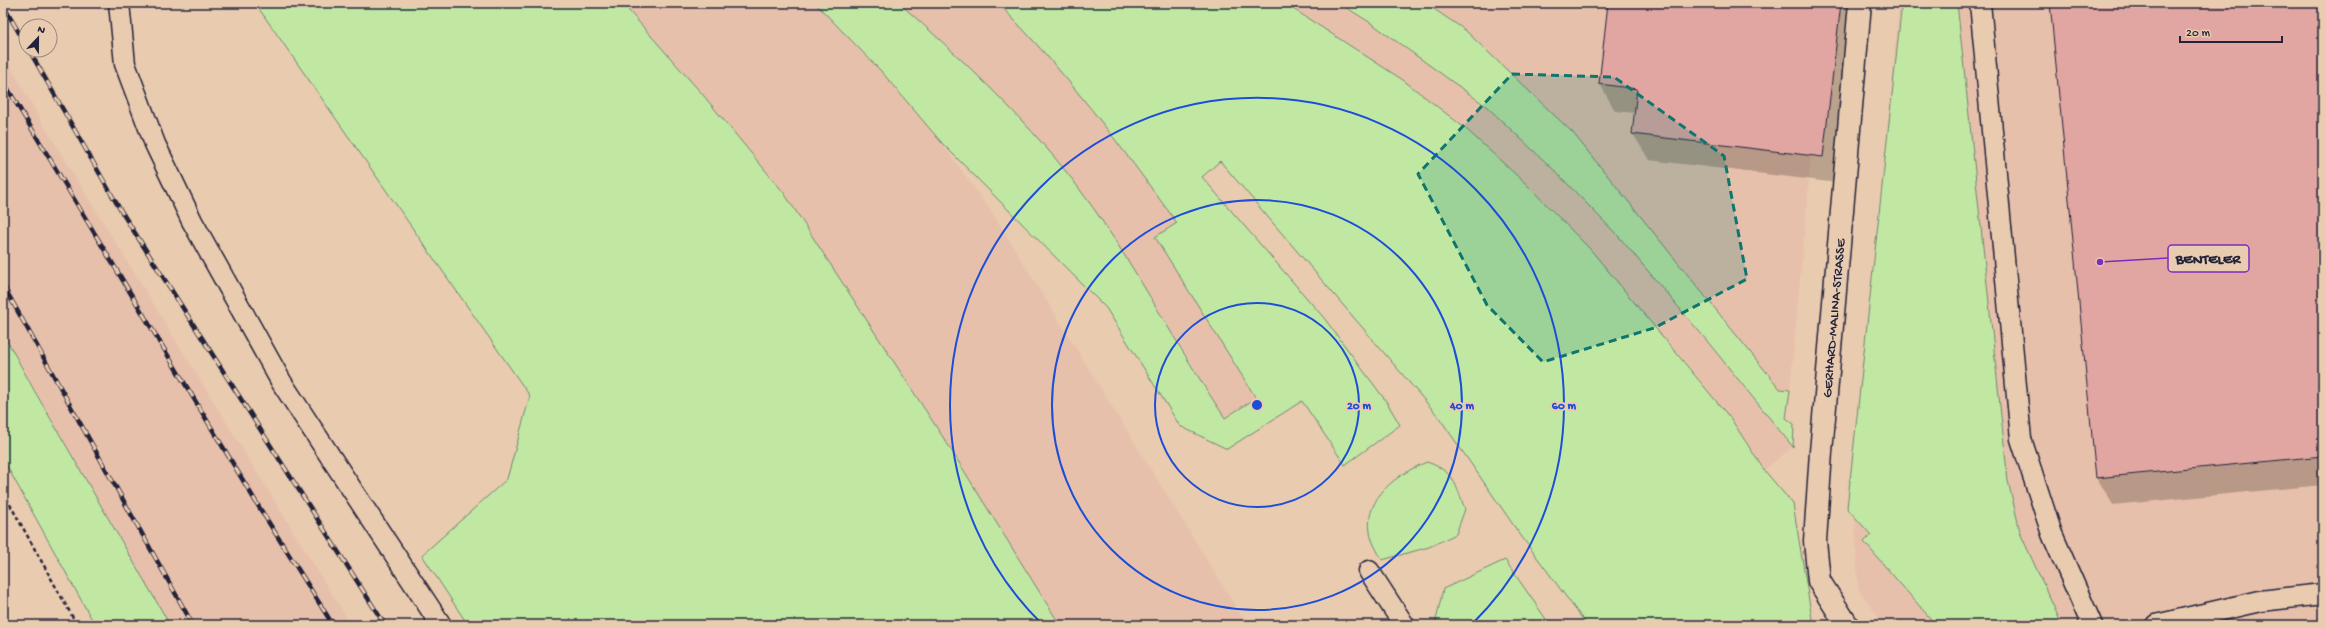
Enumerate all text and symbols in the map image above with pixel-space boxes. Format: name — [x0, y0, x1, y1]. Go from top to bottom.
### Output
north arrow — [18, 18, 58, 58]
scale bar — [2180, 18, 2282, 44]
text: N — [35, 24, 47, 37]
text: 20 m — [2186, 27, 2211, 41]
street label: GERHARD-MALINA-STRASSE — [1820, 237, 1851, 399]
callout: BENTELER — [2168, 245, 2249, 272]
text: BENTELER — [2175, 251, 2241, 269]
centre of rings — [1250, 398, 1264, 412]
text: 20 m — [1347, 400, 1372, 414]
text: 40 m — [1449, 400, 1474, 414]
text: 60 m — [1552, 400, 1577, 414]

